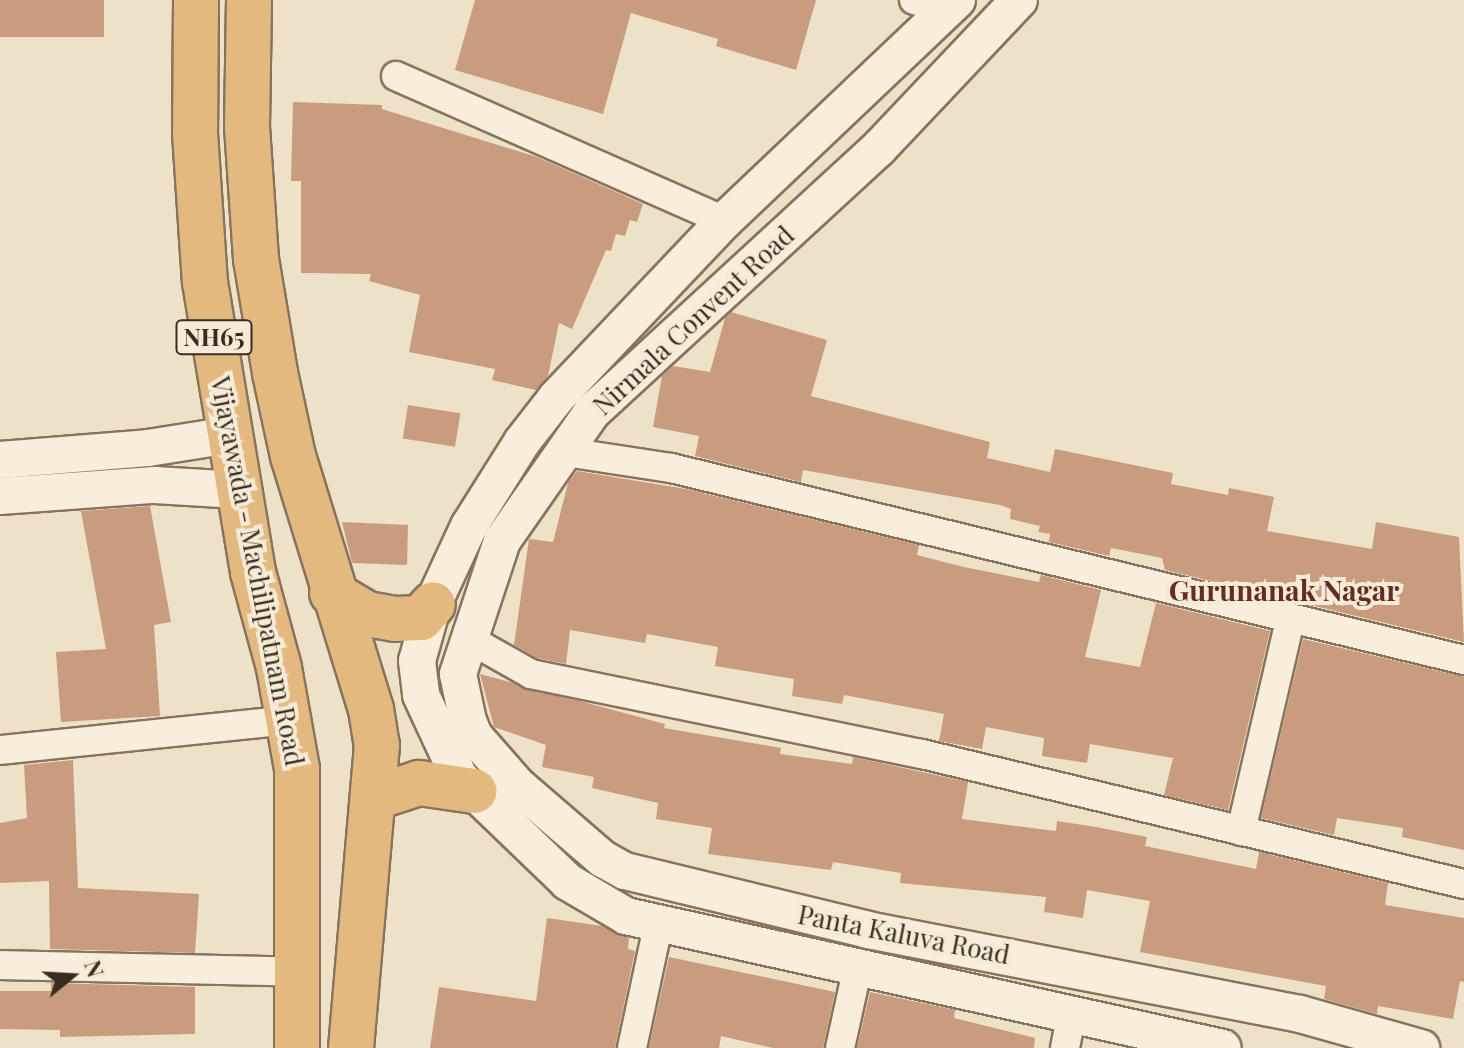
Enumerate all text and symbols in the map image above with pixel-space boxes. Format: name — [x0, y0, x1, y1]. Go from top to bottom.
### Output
street label: Nirmala Convent Road — [586, 219, 800, 421]
road number: NH65 — [174, 317, 254, 357]
street label: Vijayawada - Machilipatnam Road — [205, 374, 311, 768]
district label: Gurunanak Nagar — [1169, 573, 1399, 607]
street label: Panta Kaluva Road — [795, 898, 1013, 970]
north arrow — [32, 936, 112, 1016]
text: N — [78, 956, 112, 981]

